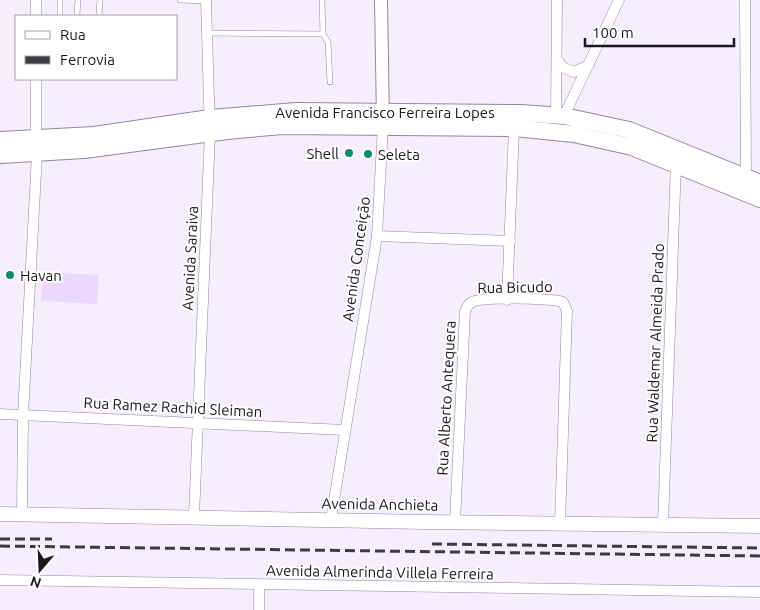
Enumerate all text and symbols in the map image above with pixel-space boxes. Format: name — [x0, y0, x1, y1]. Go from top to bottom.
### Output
legend — [15, 15, 178, 80]
scale bar — [585, 15, 734, 47]
text: 100 m — [592, 24, 634, 41]
text: Rua — [60, 26, 86, 43]
text: Ferrovia — [60, 51, 115, 68]
street label: Avenida Francisco Ferreira Lopes — [275, 104, 495, 121]
place label: Shell — [306, 145, 339, 162]
place label: Seleta — [378, 146, 420, 163]
marker: Shell — [343, 147, 355, 159]
marker: Seleta — [362, 148, 374, 160]
street label: Avenida Conceição — [339, 195, 373, 323]
street label: Avenida Saraiva — [179, 205, 201, 311]
street label: Rua Waldemar Almeida Prado — [643, 243, 667, 443]
place label: Havan — [20, 267, 62, 284]
marker: Havan — [4, 269, 16, 281]
street label: Rua Bicudo — [477, 278, 553, 296]
street label: Rua Alberto Antequera — [433, 320, 459, 476]
street label: Rua Ramez Rachid Sleiman — [83, 394, 263, 420]
street label: Avenida Anchieta — [322, 494, 438, 514]
north arrow — [15, 545, 65, 595]
street label: Avenida Almerinda Villela Ferreira — [266, 562, 494, 582]
text: N — [28, 573, 43, 592]

